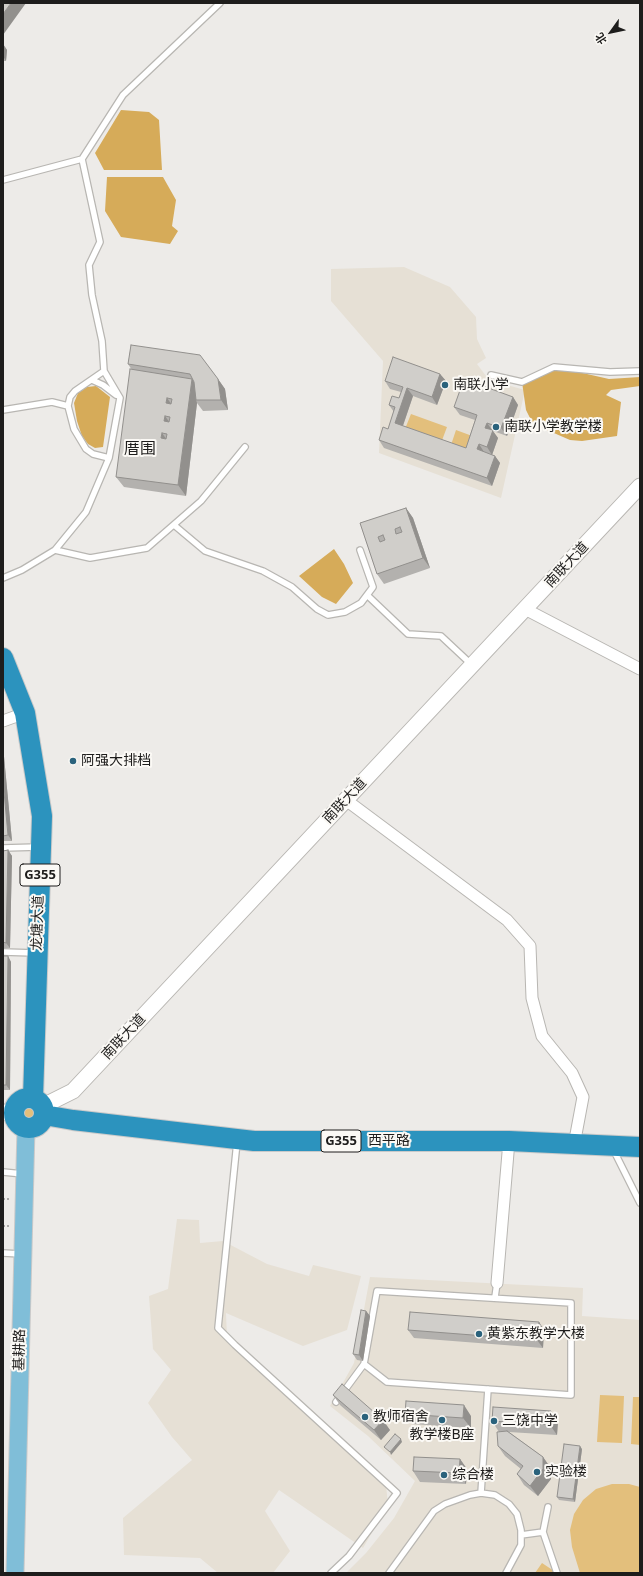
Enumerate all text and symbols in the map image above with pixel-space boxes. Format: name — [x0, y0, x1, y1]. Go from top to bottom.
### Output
north arrow — [591, 12, 631, 52]
text: 北 — [591, 30, 610, 48]
place label: 南联小学 — [453, 377, 509, 393]
marker: 南联小学 — [440, 380, 450, 390]
place label: 南联小学教学楼 — [504, 419, 602, 435]
marker: 南联小学教学楼 — [491, 422, 501, 432]
district label: 厝围 — [124, 439, 156, 459]
street label: 南联大道 — [542, 539, 592, 591]
place label: 阿强大排档 — [81, 753, 151, 769]
marker: 阿强大排档 — [68, 756, 78, 766]
street label: 南联大道 — [320, 775, 370, 827]
road number: G355 — [20, 864, 60, 886]
street label: 龙塘大道 — [29, 895, 47, 951]
street label: 南联大道 — [99, 1011, 149, 1063]
road number: G355 — [321, 1130, 361, 1152]
street label: 西平路 — [368, 1133, 410, 1149]
place label: 黄紫东教学大楼 — [487, 1326, 585, 1342]
street label: 基耕路 — [11, 1329, 29, 1371]
marker: 黄紫东教学大楼 — [474, 1329, 484, 1339]
place label: 教师宿舍 — [373, 1409, 429, 1425]
marker: 教师宿舍 — [360, 1412, 370, 1422]
place label: 三饶中学 — [502, 1413, 558, 1429]
marker: 教学楼B座 — [437, 1415, 447, 1425]
marker: 三饶中学 — [489, 1416, 499, 1426]
place label: 教学楼B座 — [409, 1427, 475, 1443]
place label: 实验楼 — [545, 1464, 587, 1480]
place label: 综合楼 — [452, 1467, 494, 1483]
marker: 实验楼 — [532, 1467, 542, 1477]
marker: 综合楼 — [439, 1470, 449, 1480]

